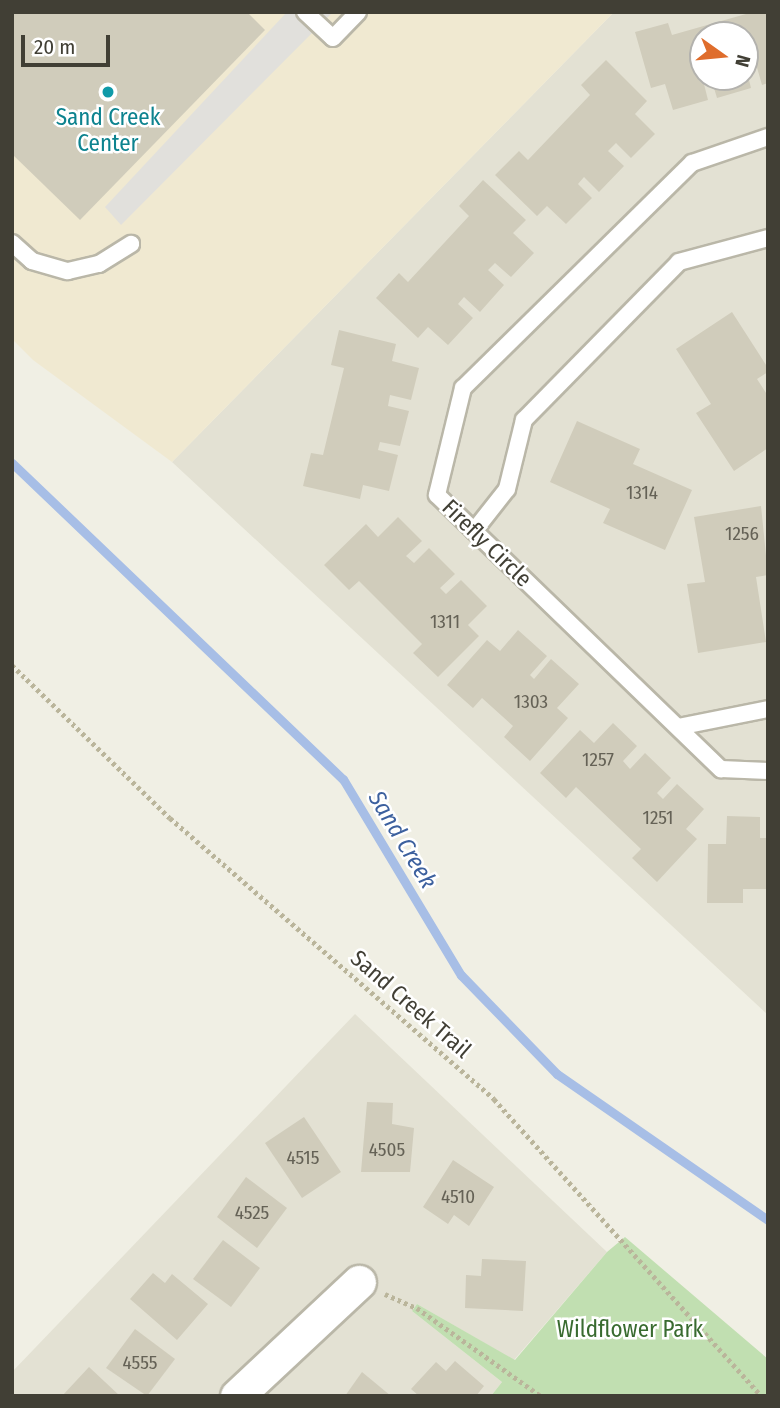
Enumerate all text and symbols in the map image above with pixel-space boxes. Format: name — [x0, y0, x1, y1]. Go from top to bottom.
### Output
scale bar — [24, 21, 114, 65]
north arrow — [689, 21, 759, 91]
text: 20 m — [34, 34, 75, 60]
text: N — [730, 53, 755, 70]
marker: Sand Creek Center — [100, 84, 116, 100]
place label: Sand Creek Center — [56, 103, 160, 157]
house number: 1314 — [626, 482, 658, 504]
street label: Firefly Circle — [436, 494, 538, 592]
house number: 1256 — [725, 523, 759, 545]
house number: 1311 — [430, 611, 460, 633]
house number: 1303 — [514, 691, 548, 713]
house number: 1257 — [582, 749, 614, 771]
water label: Sand Creek — [362, 786, 442, 894]
house number: 1251 — [643, 807, 673, 829]
street label: Sand Creek Trail — [345, 944, 477, 1064]
house number: 4505 — [369, 1139, 405, 1161]
house number: 4515 — [287, 1147, 319, 1169]
house number: 4510 — [441, 1186, 475, 1208]
house number: 4525 — [235, 1202, 269, 1224]
park label: Wildflower Park — [557, 1315, 703, 1343]
house number: 4555 — [123, 1352, 157, 1374]

